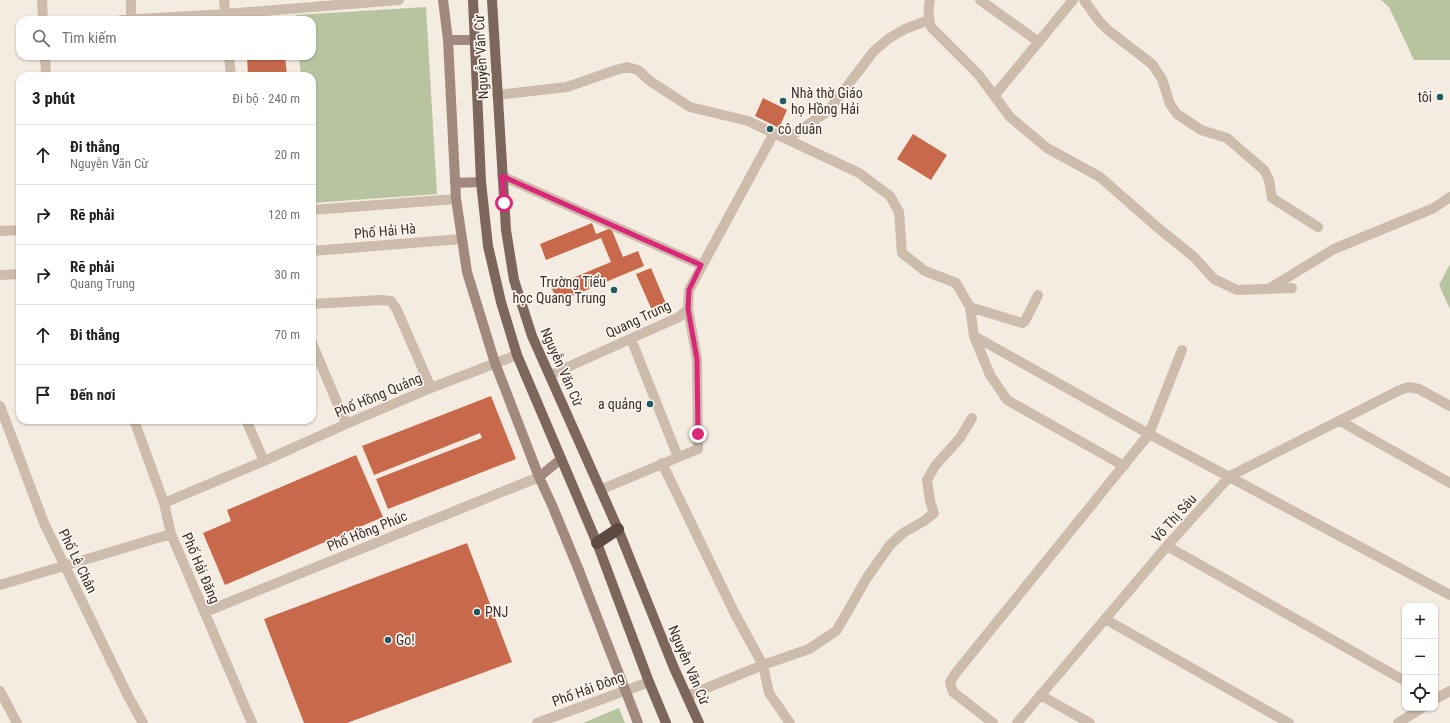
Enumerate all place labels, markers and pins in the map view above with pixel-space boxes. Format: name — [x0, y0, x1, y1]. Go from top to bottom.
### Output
place label: Nhà thờ Giáo họ Hồng Hải — [791, 85, 863, 117]
place label: tôi — [1418, 89, 1432, 105]
marker: tôi — [1435, 92, 1445, 102]
marker: Nhà thờ Giáo họ Hồng Hải — [778, 96, 788, 106]
place label: cô duân — [778, 121, 822, 137]
marker: cô duân — [765, 124, 775, 134]
place label: Trường Tiểu học Quang Trung — [513, 274, 606, 306]
marker: Trường Tiểu học Quang Trung — [609, 285, 619, 295]
place label: a quảng — [598, 396, 642, 412]
marker: a quảng — [645, 399, 655, 409]
place label: PNJ — [485, 604, 508, 620]
marker: PNJ — [472, 607, 482, 617]
place label: Go! — [396, 632, 415, 648]
marker: Go! — [383, 635, 393, 645]

